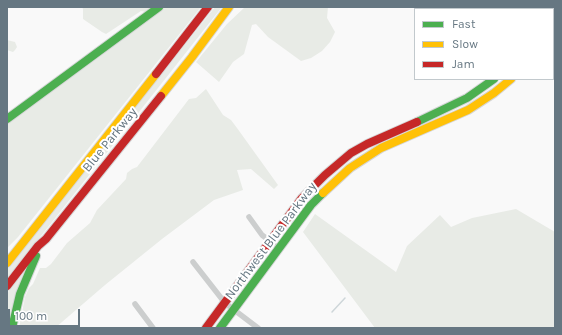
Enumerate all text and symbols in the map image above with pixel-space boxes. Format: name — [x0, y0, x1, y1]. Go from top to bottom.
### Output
legend — [414, 8, 554, 80]
text: Fast — [452, 17, 475, 31]
text: Slow — [452, 37, 478, 51]
text: Jam — [452, 57, 475, 71]
street label: Blue Parkway — [79, 105, 141, 175]
street label: Northwest Blue Parkway — [222, 179, 320, 303]
scale bar — [10, 301, 82, 327]
text: 100 m — [15, 309, 47, 323]

